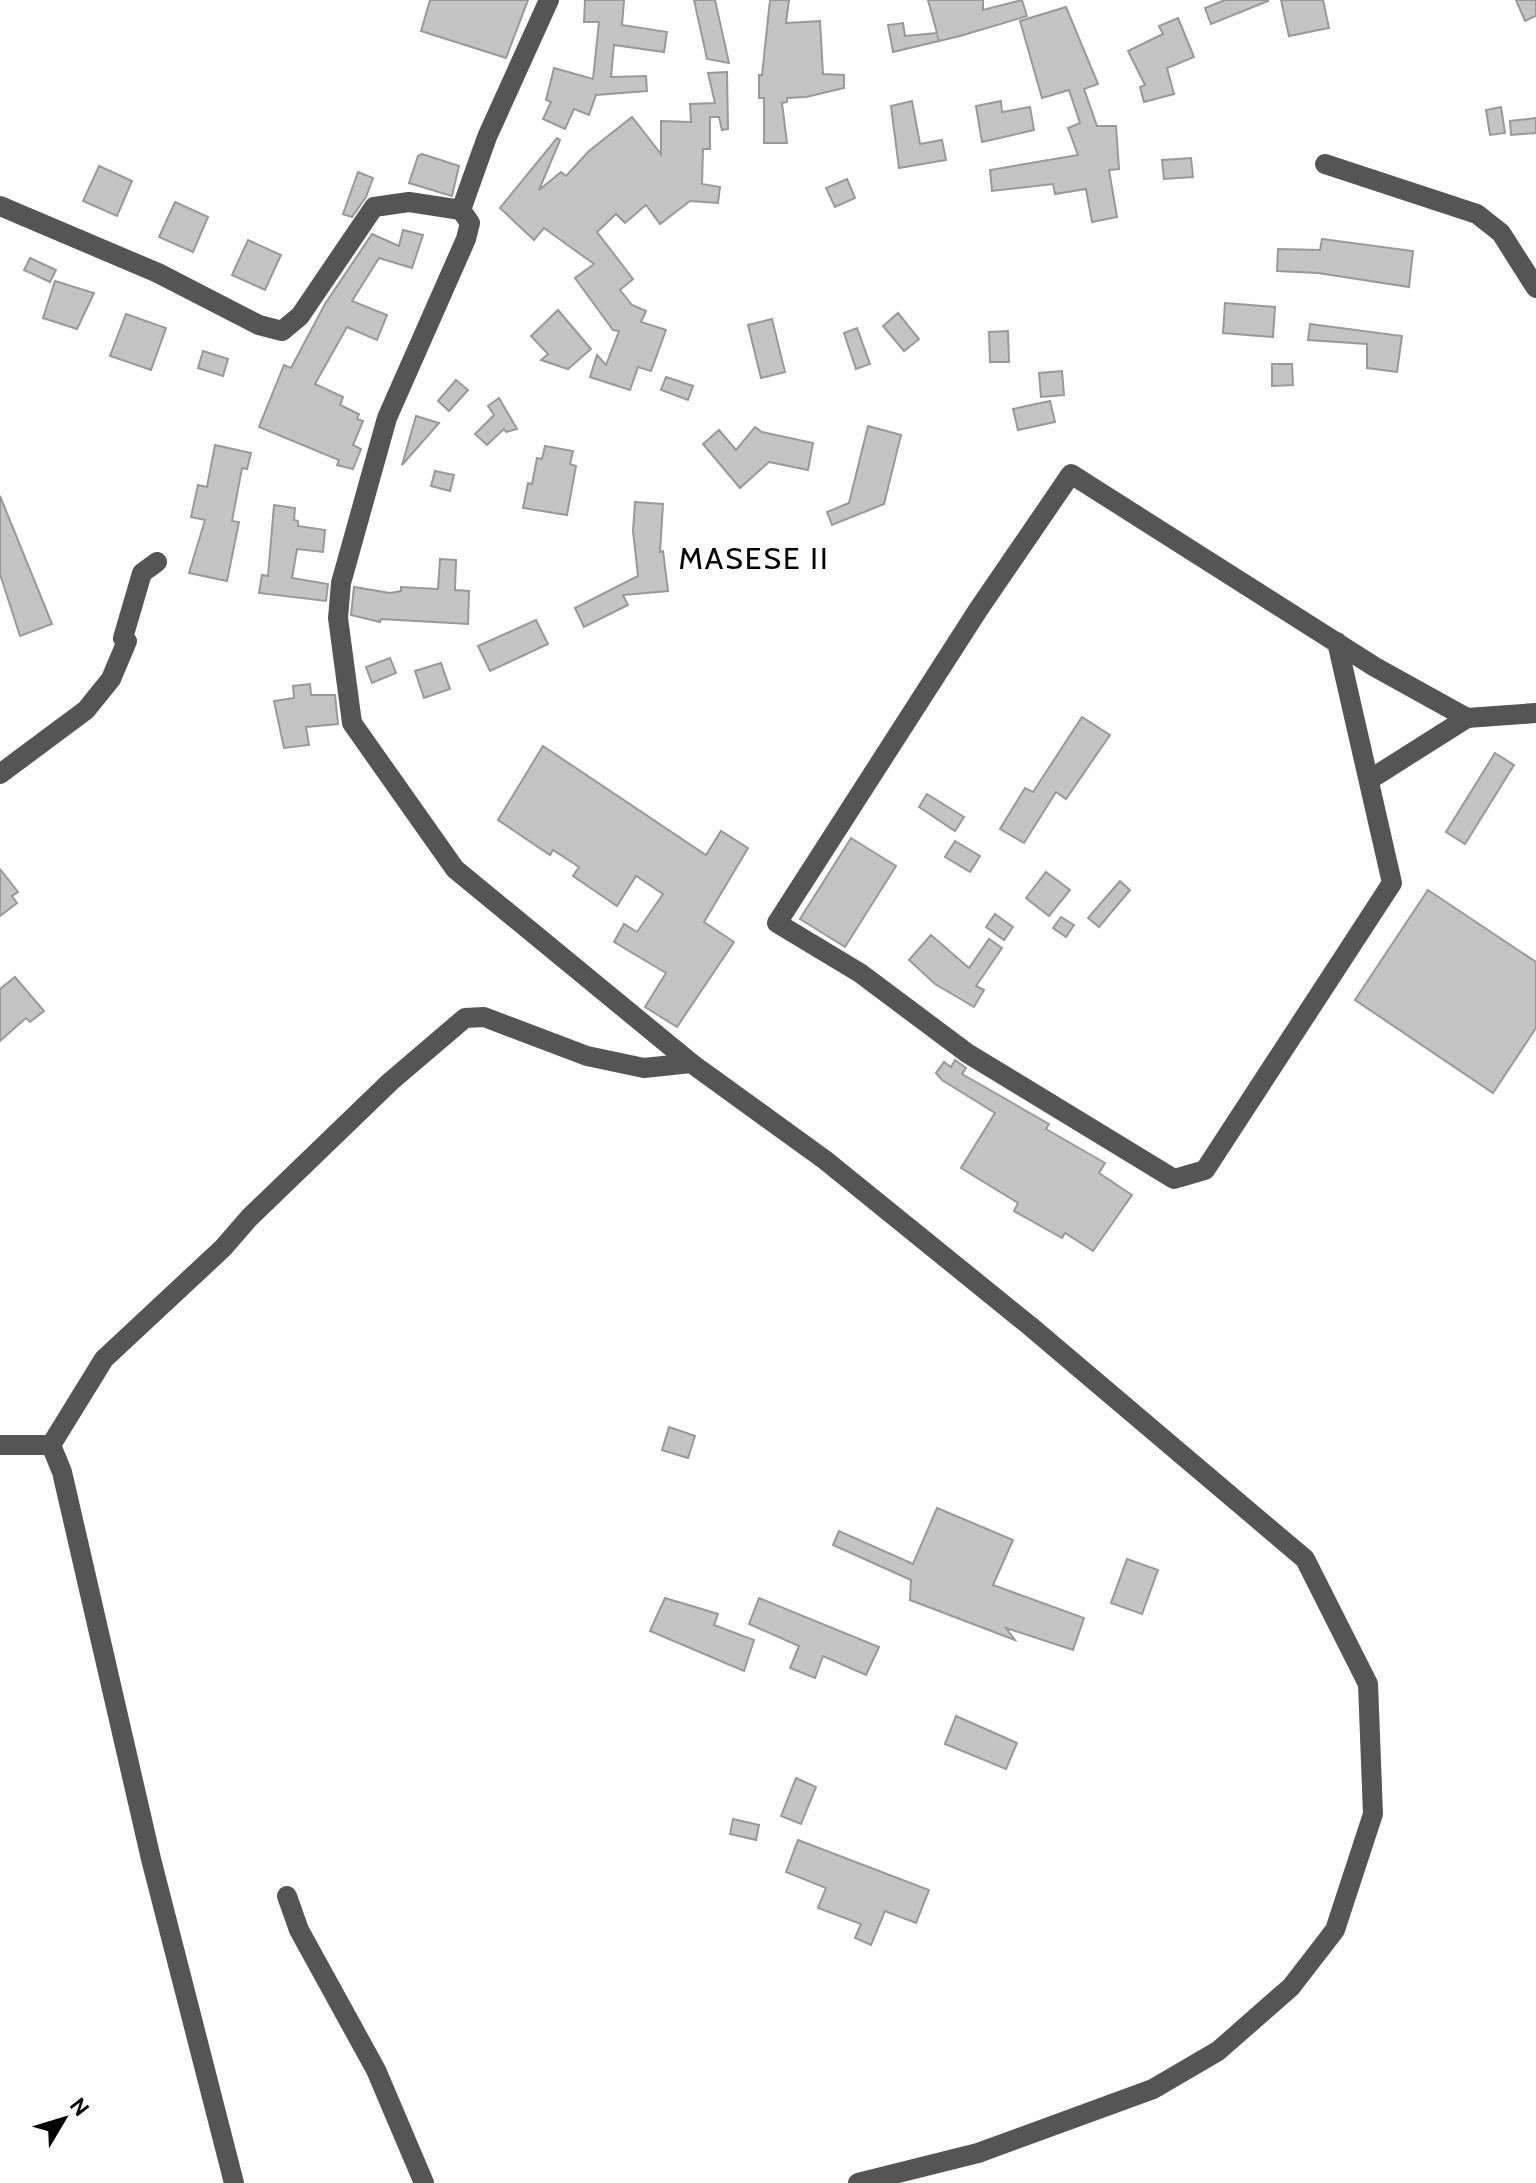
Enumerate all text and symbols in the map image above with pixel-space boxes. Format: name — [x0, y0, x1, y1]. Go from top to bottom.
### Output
district label: MASESE II — [678, 540, 830, 577]
north arrow — [24, 2079, 104, 2159]
text: N — [64, 2093, 95, 2121]

